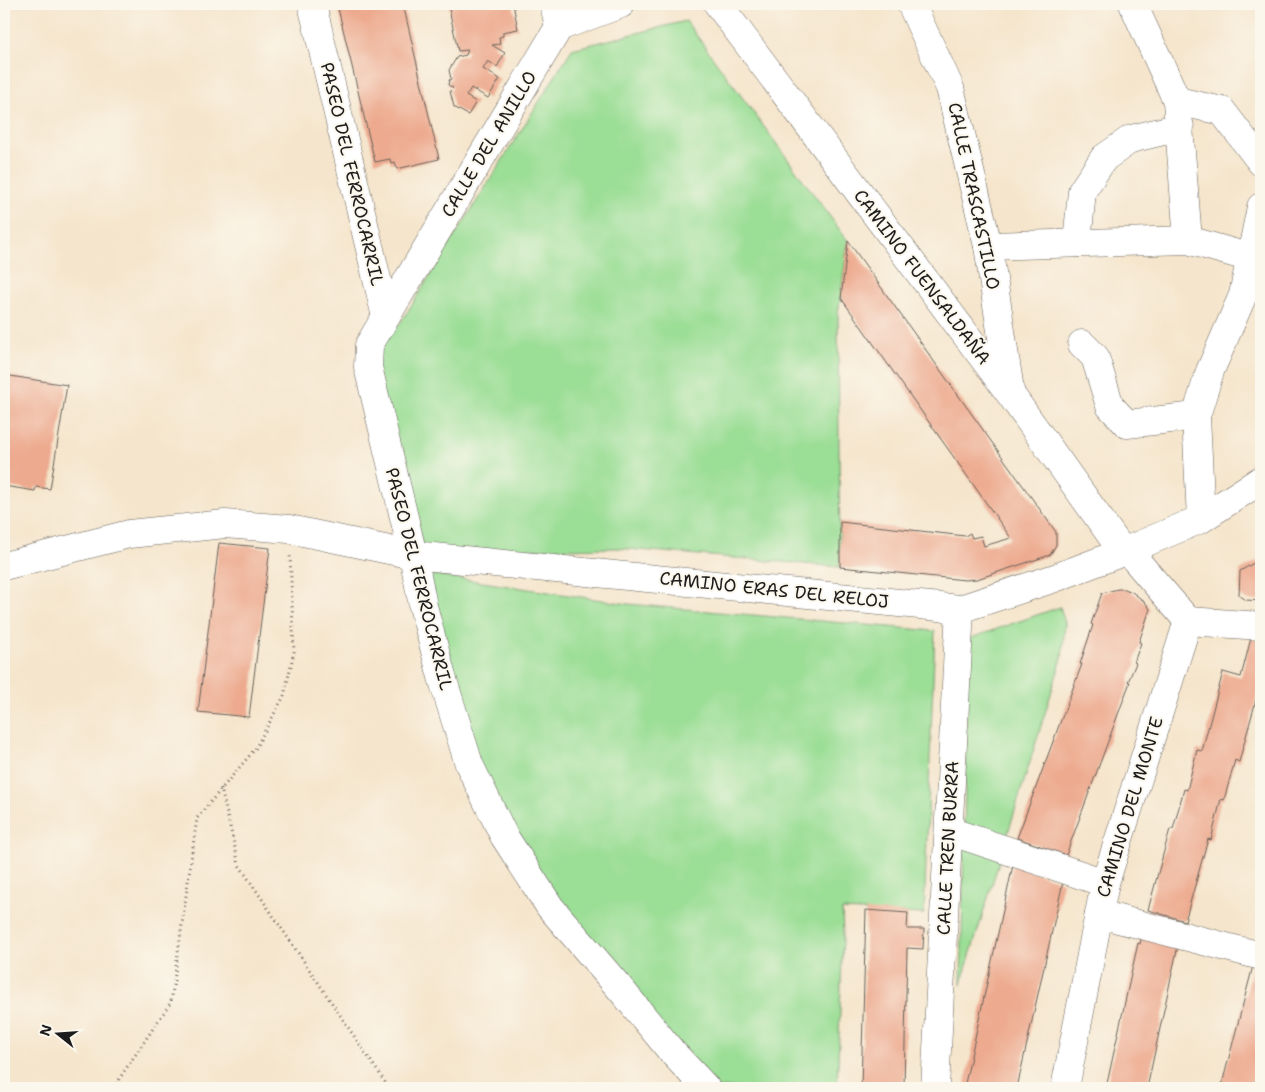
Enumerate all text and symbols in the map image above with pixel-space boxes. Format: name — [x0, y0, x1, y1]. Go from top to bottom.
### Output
street label: PASEO DEL FERROCARRIL — [315, 60, 389, 288]
street label: CALLE DEL ANILLO — [436, 66, 542, 222]
street label: CALLE TRASCASTILLO — [942, 100, 1006, 292]
street label: CAMINO FUENSALDAÑA — [848, 184, 996, 370]
street label: PASEO DEL FERROCARRIL — [380, 465, 458, 693]
street label: CAMINO ERAS DEL RELOJ — [658, 566, 890, 614]
street label: CAMINO DEL MONTE — [1091, 714, 1169, 900]
street label: CALLE TREN BURRA — [931, 760, 965, 936]
north arrow — [32, 1010, 82, 1060]
text: N — [35, 1022, 56, 1038]

